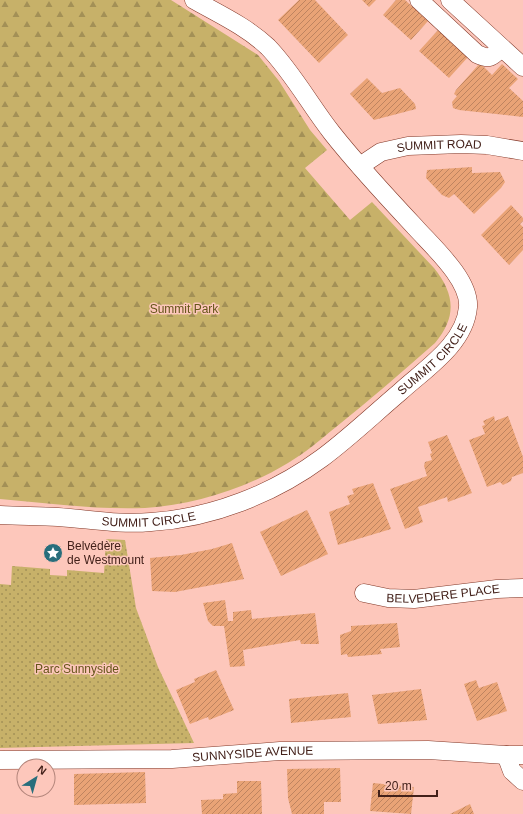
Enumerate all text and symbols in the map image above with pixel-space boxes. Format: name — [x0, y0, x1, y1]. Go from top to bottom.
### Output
street label: SUMMIT ROAD — [395, 137, 482, 155]
park label: Summit Park — [150, 302, 219, 316]
street label: SUMMIT CIRCLE — [395, 321, 470, 398]
street label: SUMMIT CIRCLE — [101, 509, 197, 530]
place label: Belvédère de Westmount — [67, 539, 145, 567]
place icon: Belvédère de Westmount — [42, 542, 64, 564]
street label: BELVEDERE PLACE — [386, 582, 501, 606]
park label: Parc Sunnyside — [35, 662, 119, 676]
street label: SUNNYSIDE AVENUE — [192, 744, 313, 764]
north arrow — [16, 758, 56, 798]
text: N — [35, 763, 49, 777]
scale bar — [379, 772, 437, 798]
text: 20 m — [385, 779, 412, 793]

